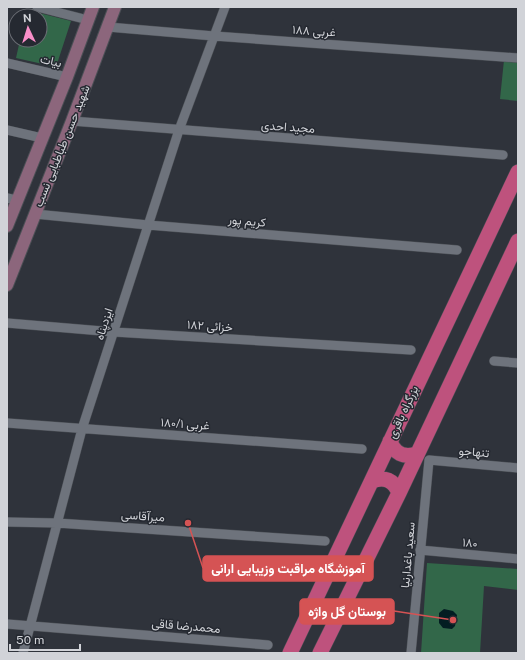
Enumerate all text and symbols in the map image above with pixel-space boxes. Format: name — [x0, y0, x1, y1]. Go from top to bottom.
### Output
north arrow — [8, 8, 48, 48]
text: N — [23, 12, 32, 24]
street label: ۱۸۸ غربی — [292, 22, 336, 40]
street label: بیات — [39, 52, 63, 70]
street label: شهید حسن طباطبایی نسب — [31, 83, 94, 209]
street label: مجید احدی — [261, 118, 315, 137]
street label: کریم پور — [226, 212, 267, 231]
street label: ایزدپناه — [92, 306, 117, 342]
street label: ۱۸۲ خزائی — [187, 317, 233, 336]
street label: بزرگراه باقری — [385, 383, 422, 441]
street label: ۱۸۰/۱ غربی — [160, 415, 210, 434]
street label: تنهاجو — [458, 444, 490, 461]
street label: میرآقاسی — [120, 507, 165, 526]
street label: سعید باغدارنیا — [398, 521, 419, 589]
street label: ۱۸۰ — [462, 535, 478, 551]
callout: آموزشگاه مراقبت وزیبایی ارانی — [203, 556, 373, 581]
text: آموزشگاه مراقبت وزیبایی ارانی — [211, 561, 366, 577]
callout: بوستان گل واژه — [300, 599, 394, 624]
text: بوستان گل واژه — [308, 604, 386, 620]
street label: محمدرضا قاقی — [151, 616, 221, 637]
scale bar — [10, 626, 80, 652]
text: 50 m — [16, 633, 44, 647]

